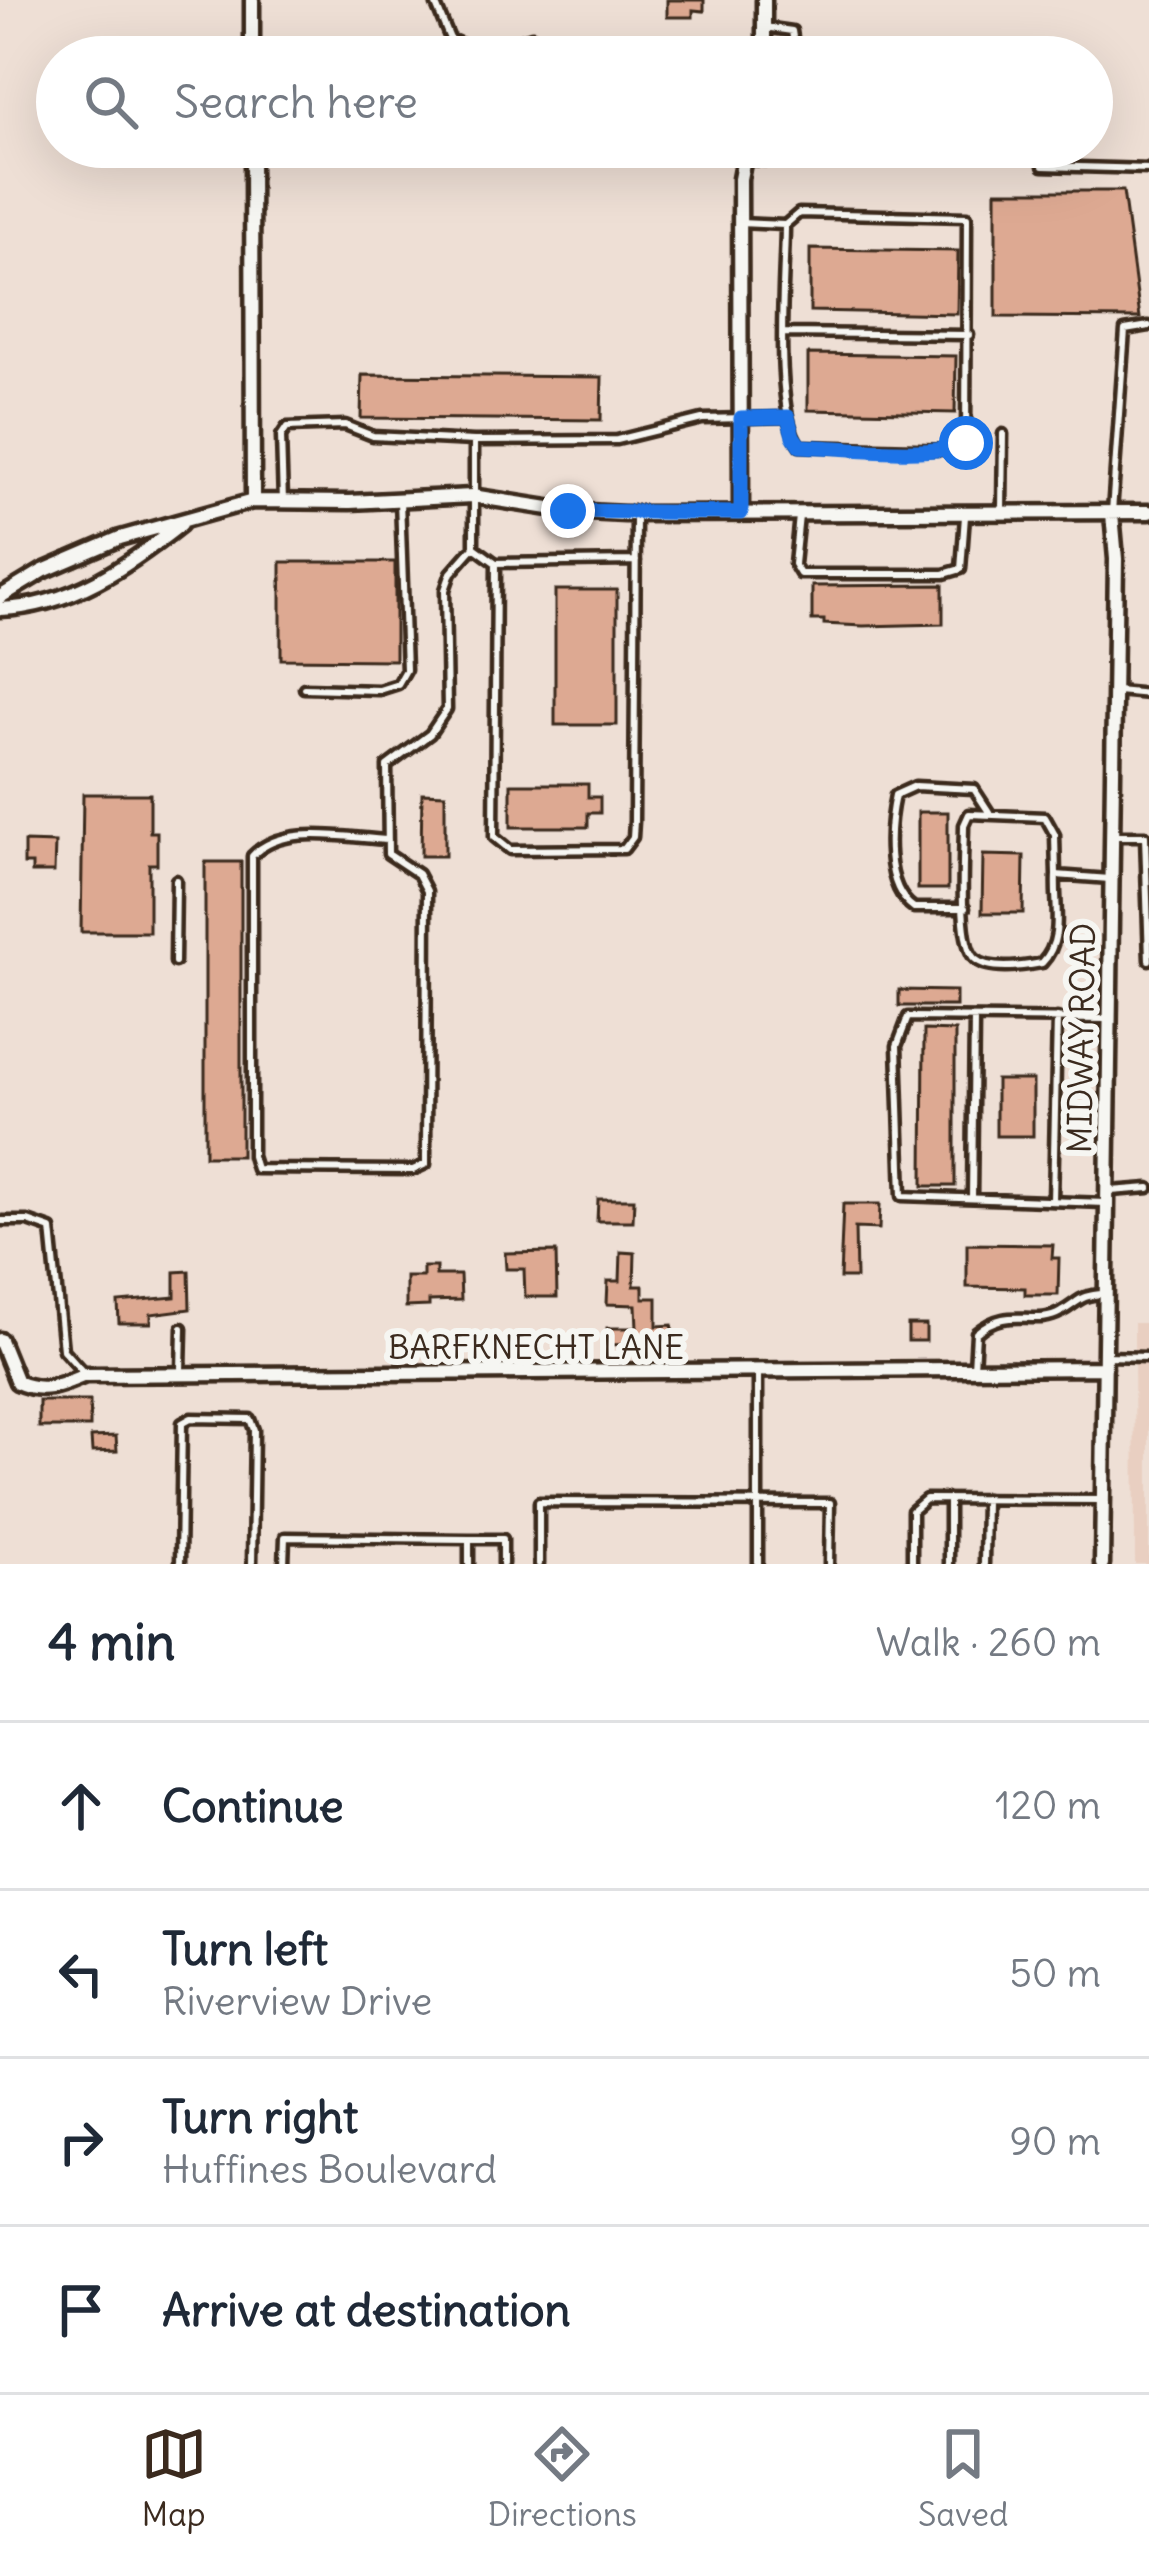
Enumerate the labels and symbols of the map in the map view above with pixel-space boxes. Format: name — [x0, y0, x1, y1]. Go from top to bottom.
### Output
route start — [939, 416, 993, 470]
route end — [541, 484, 595, 538]
street label: MIDWAY ROAD — [1058, 922, 1104, 1154]
street label: BARFKNECHT LANE — [388, 1326, 684, 1368]

